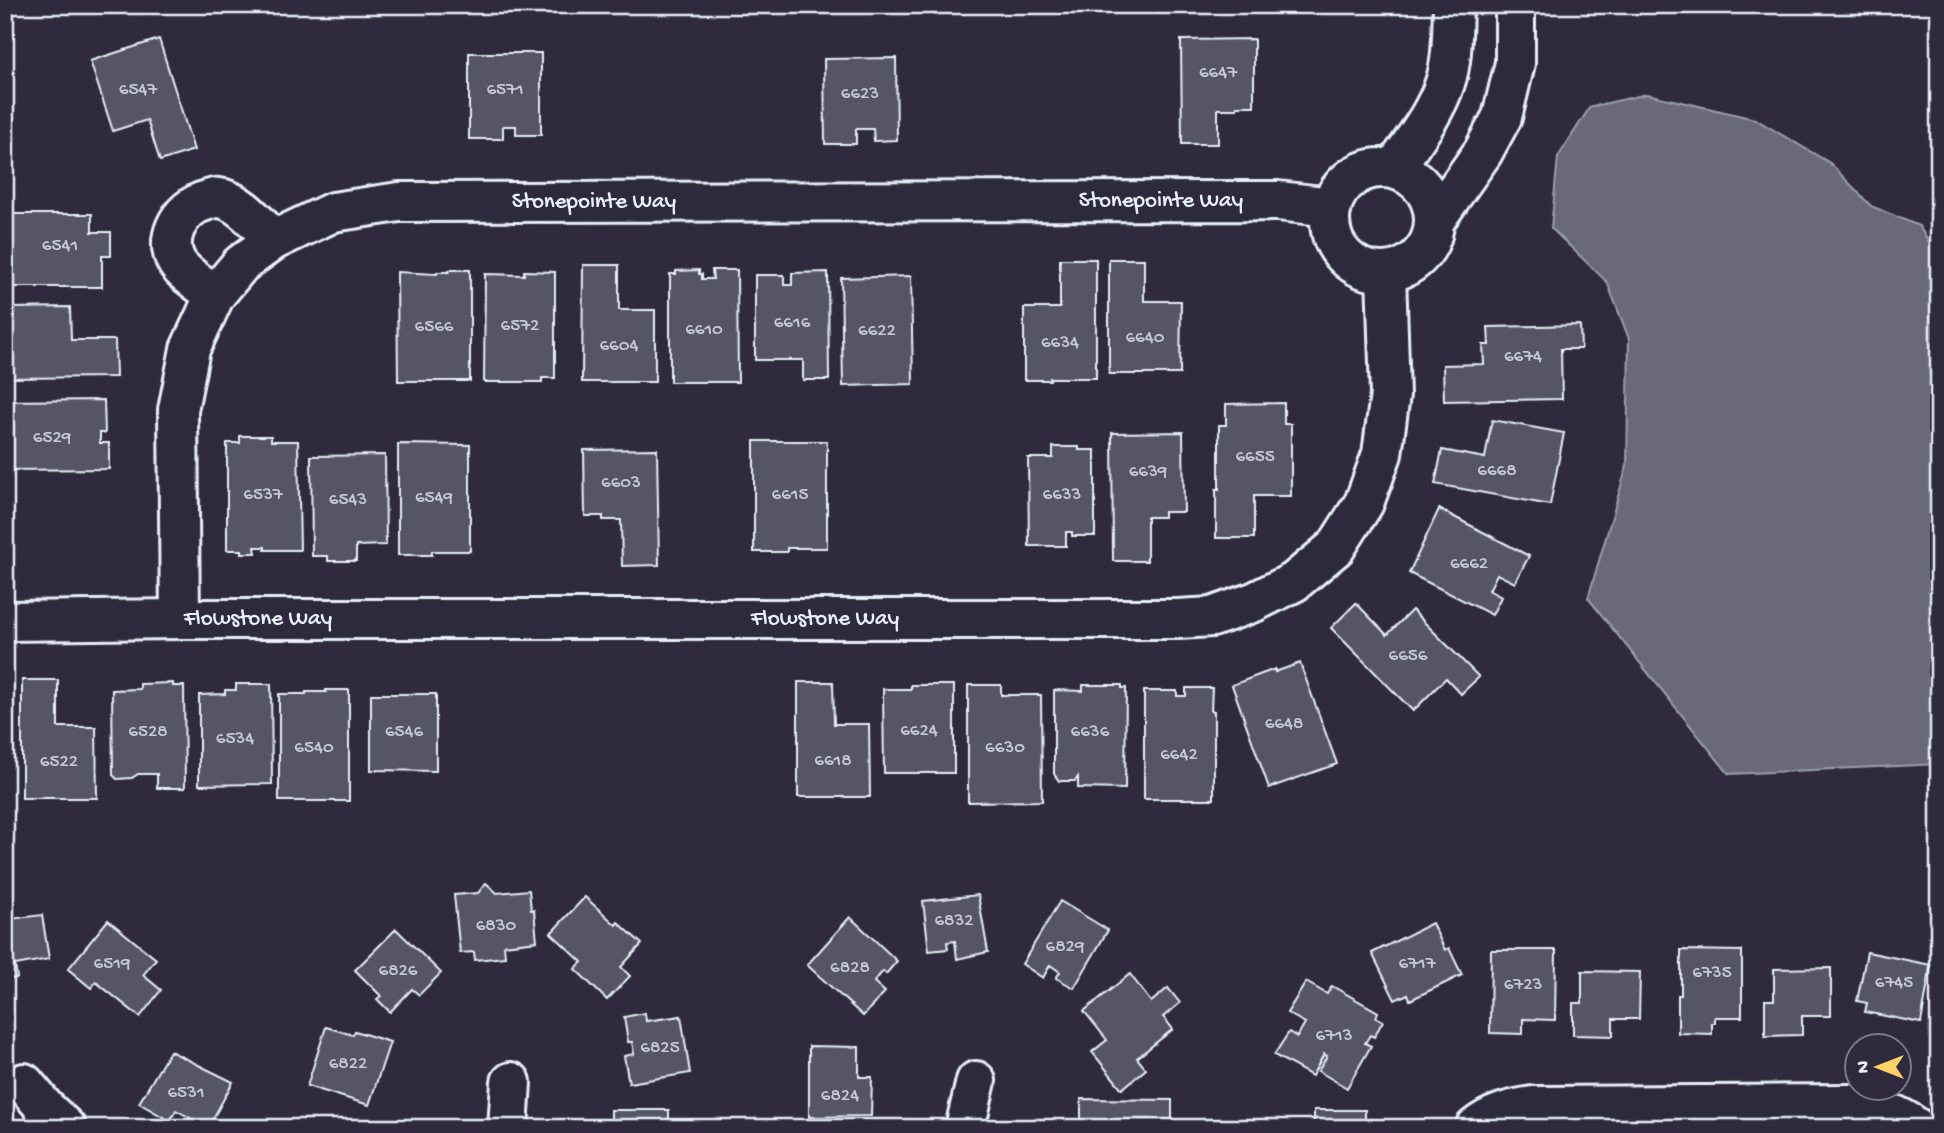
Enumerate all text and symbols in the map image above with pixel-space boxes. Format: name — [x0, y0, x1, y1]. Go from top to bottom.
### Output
house number: 6647 — [1199, 62, 1238, 85]
house number: 6547 — [119, 79, 158, 102]
house number: 6571 — [486, 79, 524, 102]
house number: 6623 — [841, 83, 879, 106]
street label: Stonepointe Way — [1079, 188, 1243, 215]
street label: Stonepointe Way — [512, 189, 676, 216]
house number: 6541 — [42, 235, 78, 258]
house number: 6616 — [774, 312, 811, 335]
house number: 6572 — [501, 315, 539, 338]
house number: 6566 — [415, 316, 454, 339]
house number: 6610 — [685, 319, 723, 342]
house number: 6622 — [858, 320, 896, 343]
house number: 6640 — [1125, 327, 1165, 350]
house number: 6634 — [1041, 332, 1079, 355]
house number: 6604 — [599, 335, 639, 358]
house number: 6674 — [1504, 346, 1542, 369]
house number: 6529 — [33, 427, 72, 450]
house number: 6655 — [1235, 446, 1275, 469]
house number: 6668 — [1477, 460, 1517, 483]
house number: 6639 — [1129, 461, 1168, 484]
house number: 6603 — [601, 472, 641, 495]
house number: 6537 — [243, 484, 284, 507]
house number: 6615 — [772, 484, 808, 507]
house number: 6633 — [1043, 484, 1082, 507]
house number: 6549 — [415, 487, 454, 510]
house number: 6543 — [329, 489, 367, 512]
house number: 6662 — [1450, 553, 1488, 576]
street label: Flowstone Way — [183, 606, 332, 633]
street label: Flowstone Way — [750, 606, 899, 633]
house number: 6656 — [1389, 645, 1428, 668]
house number: 6648 — [1265, 713, 1303, 736]
house number: 6624 — [900, 720, 938, 743]
house number: 6528 — [128, 721, 168, 744]
house number: 6546 — [385, 721, 423, 744]
house number: 6636 — [1071, 721, 1110, 744]
house number: 6534 — [216, 728, 254, 751]
house number: 6540 — [294, 737, 334, 760]
house number: 6630 — [985, 737, 1025, 760]
house number: 6642 — [1160, 744, 1198, 767]
house number: 6618 — [814, 750, 852, 773]
house number: 6522 — [40, 751, 78, 774]
house number: 6832 — [934, 910, 974, 933]
house number: 6830 — [476, 915, 517, 938]
house number: 6829 — [1046, 936, 1085, 959]
house number: 6519 — [94, 953, 131, 976]
house number: 6717 — [1398, 953, 1437, 976]
house number: 6828 — [830, 957, 870, 980]
house number: 6826 — [379, 960, 418, 983]
house number: 6735 — [1692, 962, 1732, 985]
house number: 6745 — [1875, 972, 1913, 995]
house number: 6723 — [1504, 974, 1542, 997]
house number: 6713 — [1315, 1025, 1353, 1048]
north arrow — [1842, 1032, 1912, 1102]
house number: 6825 — [640, 1037, 680, 1060]
house number: 6822 — [329, 1053, 367, 1076]
text: N — [1853, 1061, 1876, 1073]
house number: 6531 — [167, 1082, 205, 1105]
house number: 6824 — [821, 1085, 859, 1108]

